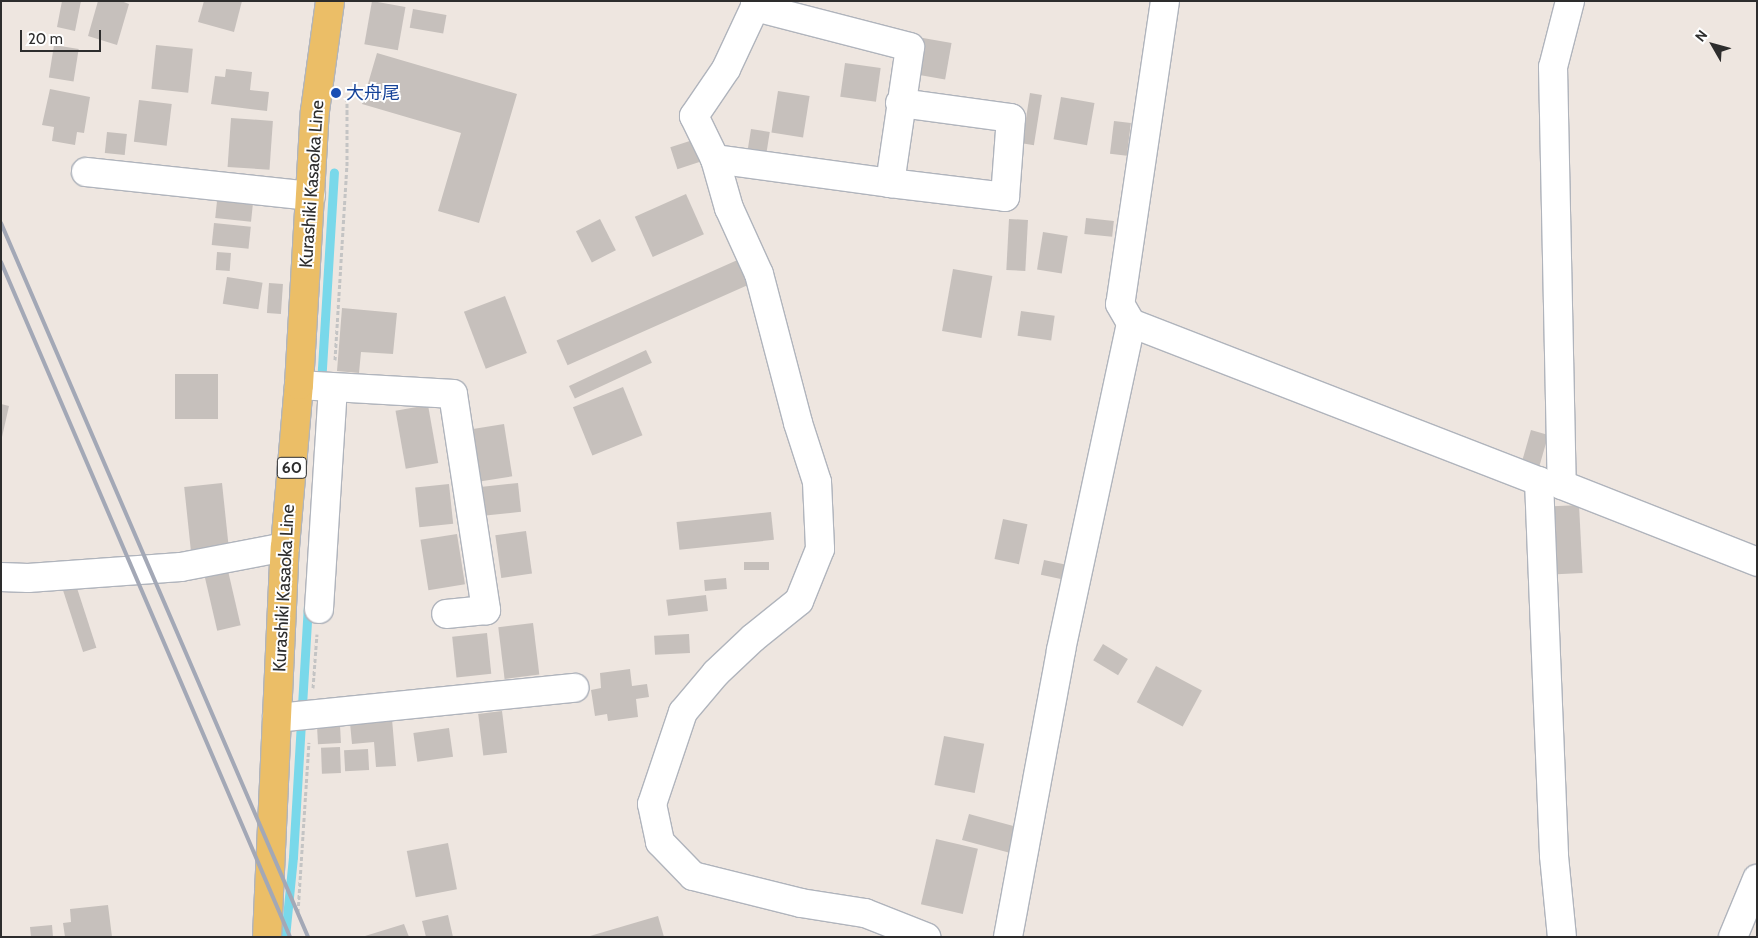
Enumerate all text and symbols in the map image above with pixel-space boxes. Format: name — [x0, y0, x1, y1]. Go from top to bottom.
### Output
scale bar — [22, 20, 104, 52]
north arrow — [1688, 20, 1738, 70]
text: N — [1691, 26, 1711, 45]
text: 20 m — [28, 30, 63, 48]
place label: 大舟尾 — [346, 82, 400, 104]
marker: 大舟尾 — [330, 87, 342, 99]
street label: Kurashiki Kasaoka Line — [295, 99, 329, 269]
road number: 60 — [276, 454, 308, 482]
street label: Kurashiki Kasaoka Line — [269, 504, 299, 672]

